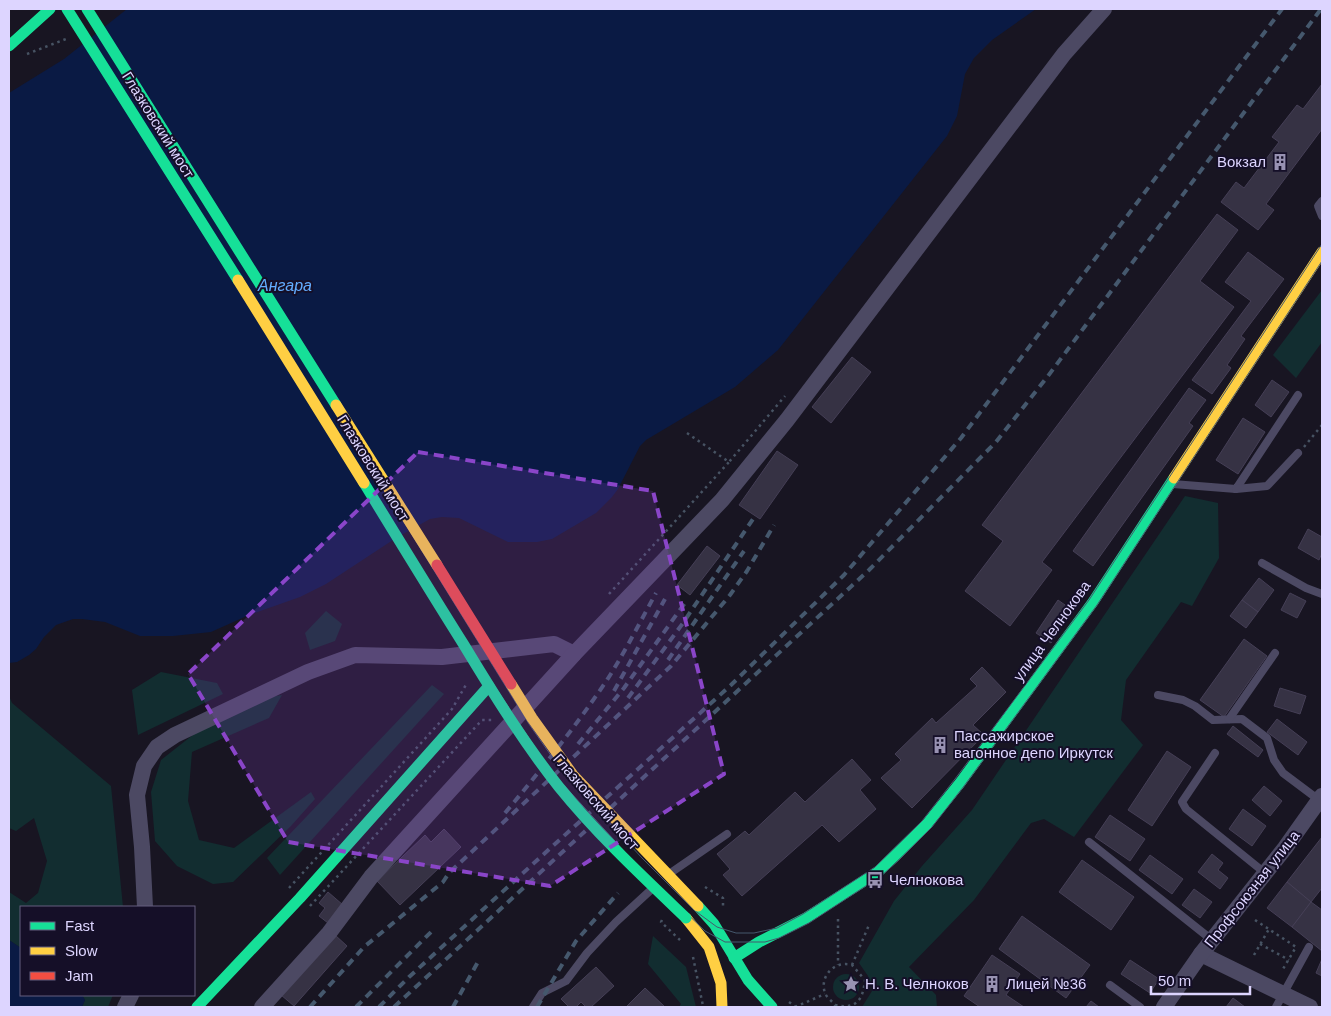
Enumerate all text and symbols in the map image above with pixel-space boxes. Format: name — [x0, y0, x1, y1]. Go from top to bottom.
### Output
street label: Глазковский мост — [119, 69, 198, 181]
building icon: Вокзал — [1270, 152, 1290, 172]
place label: Вокзал — [1217, 153, 1266, 170]
water label: Ангара — [257, 277, 312, 294]
street label: Глазковский мост — [334, 412, 413, 524]
street label: улица Челнокова — [1009, 577, 1094, 684]
place label: Пассажирское вагонное депо Иркутск — [954, 727, 1113, 761]
building icon: Пассажирское вагонное депо Иркутск — [930, 735, 950, 755]
street label: Глазковский мост — [550, 750, 643, 853]
street label: Профсоюзная улица — [1201, 826, 1303, 951]
bus stop icon: Челнокова — [865, 870, 885, 890]
place label: Челнокова — [889, 871, 964, 888]
legend — [20, 906, 195, 996]
text: Fast — [65, 917, 95, 934]
text: Slow — [65, 942, 98, 959]
scale bar — [1151, 964, 1250, 996]
text: Jam — [65, 967, 93, 984]
text: 50 m — [1158, 972, 1191, 989]
place icon: Н. В. Челноков — [841, 974, 861, 994]
building icon: Лицей №36 — [982, 974, 1002, 994]
place label: Н. В. Челноков — [865, 975, 969, 992]
place label: Лицей №36 — [1006, 975, 1086, 992]

